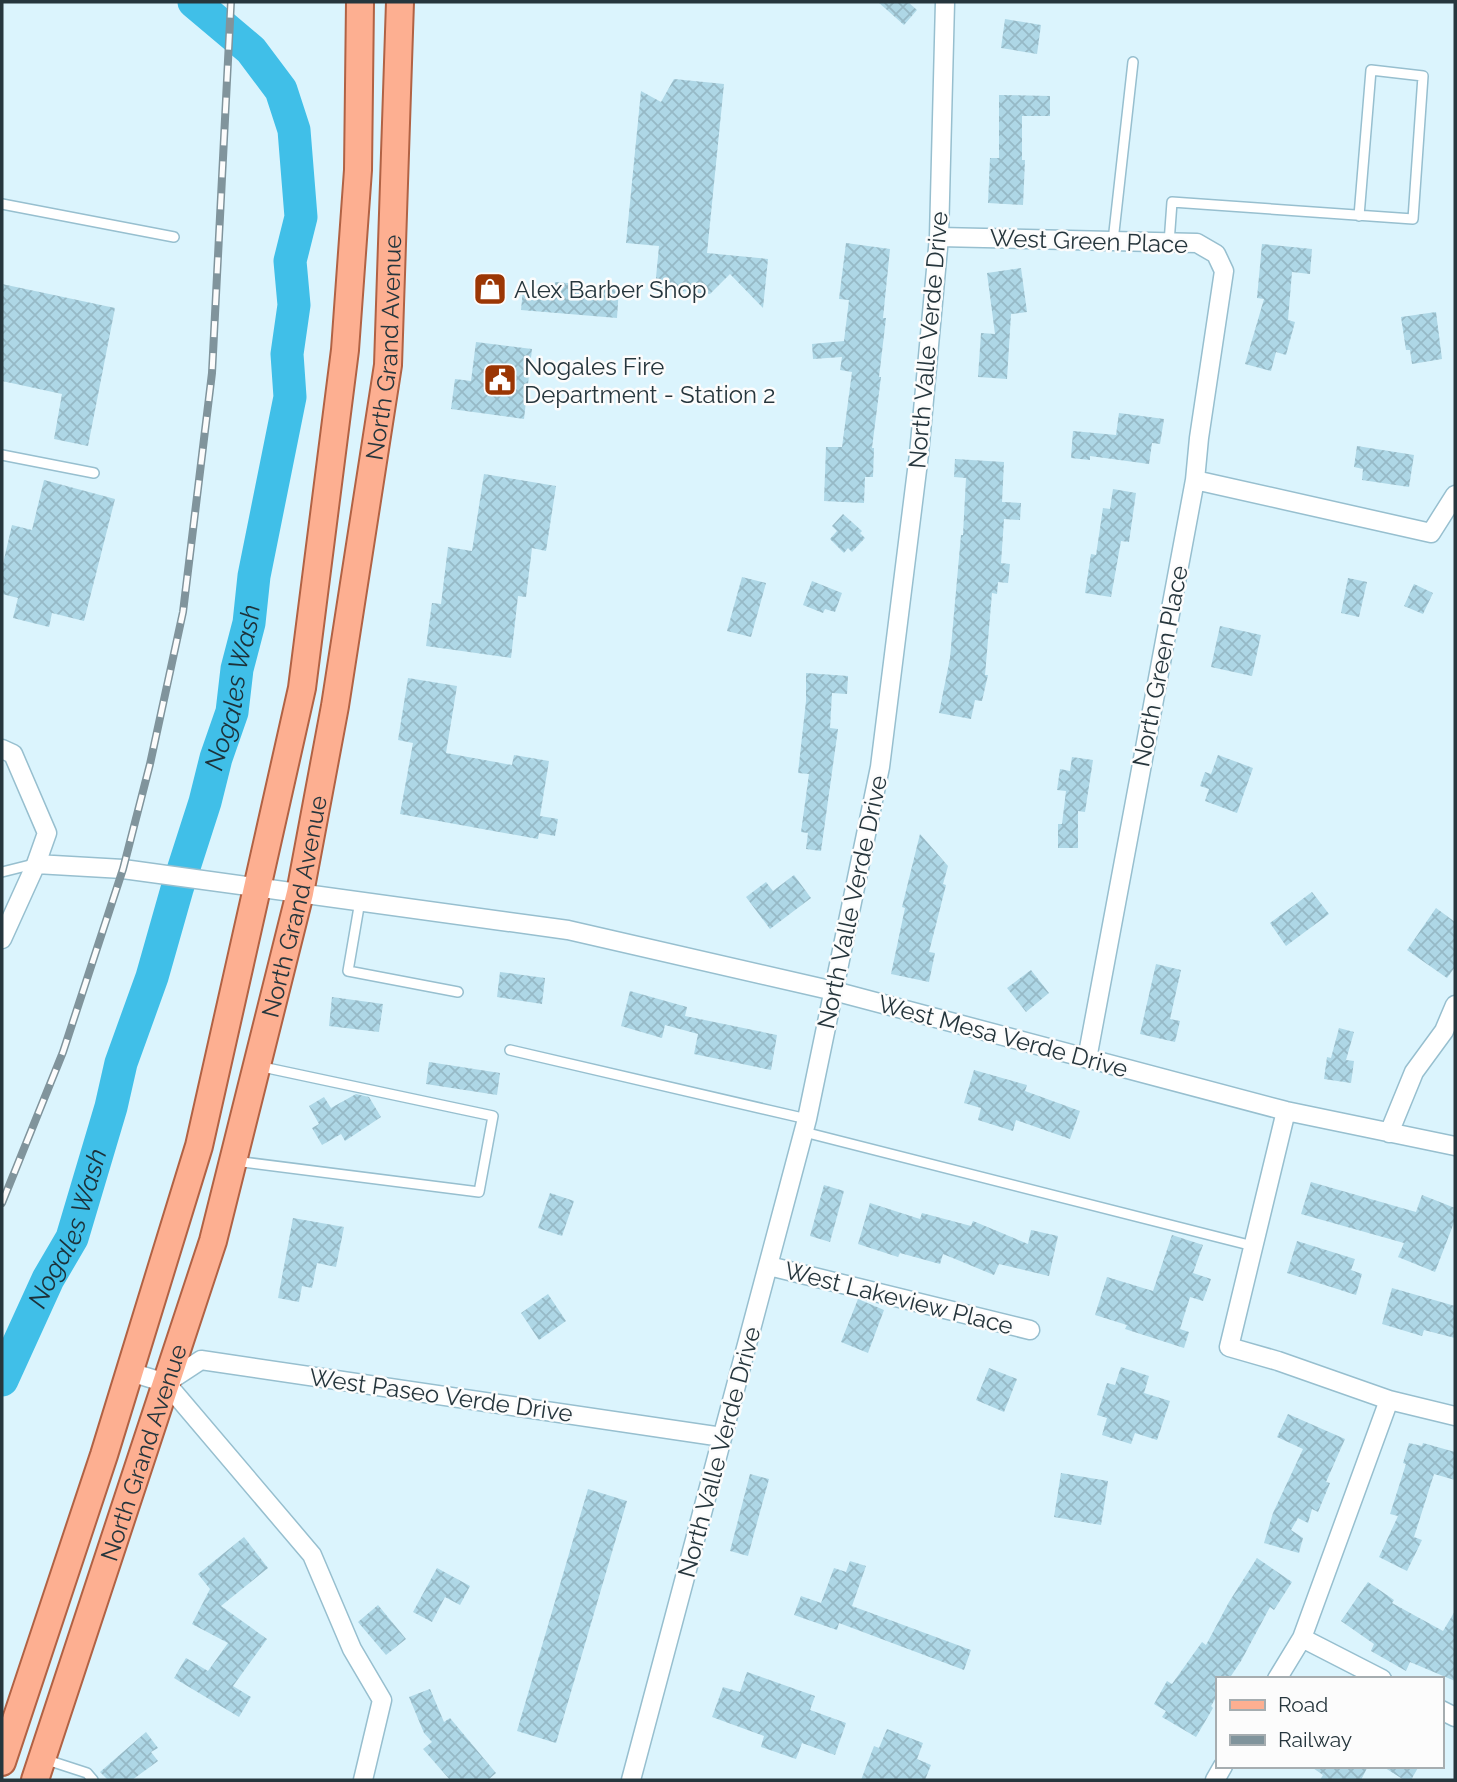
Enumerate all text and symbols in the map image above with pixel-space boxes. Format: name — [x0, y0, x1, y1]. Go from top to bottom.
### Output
street label: North Valle Verde Drive — [902, 210, 954, 470]
street label: West Green Place — [989, 223, 1189, 259]
street label: North Grand Avenue — [359, 234, 407, 462]
shop icon: Alex Barber Shop — [471, 270, 509, 308]
place label: Alex Barber Shop — [514, 275, 707, 304]
place label: Nogales Fire Department - Station 2 — [524, 352, 776, 409]
public building icon: Nogales Fire Department - Station 2 — [481, 361, 519, 399]
street label: North Green Place — [1126, 563, 1194, 769]
water label: Nogales Wash — [199, 603, 266, 773]
street label: North Valle Verde Drive — [811, 773, 893, 1031]
street label: North Grand Avenue — [255, 793, 332, 1020]
street label: West Mesa Verde Drive — [875, 989, 1131, 1083]
water label: Nogales Wash — [22, 1145, 113, 1312]
street label: West Lakeview Place — [782, 1256, 1016, 1340]
street label: North Valle Verde Drive — [672, 1324, 766, 1580]
street label: North Grand Avenue — [94, 1340, 192, 1564]
street label: West Paseo Verde Drive — [307, 1362, 575, 1428]
legend — [1216, 1677, 1443, 1768]
text: Road — [1278, 1692, 1328, 1717]
text: Railway — [1278, 1727, 1352, 1752]

